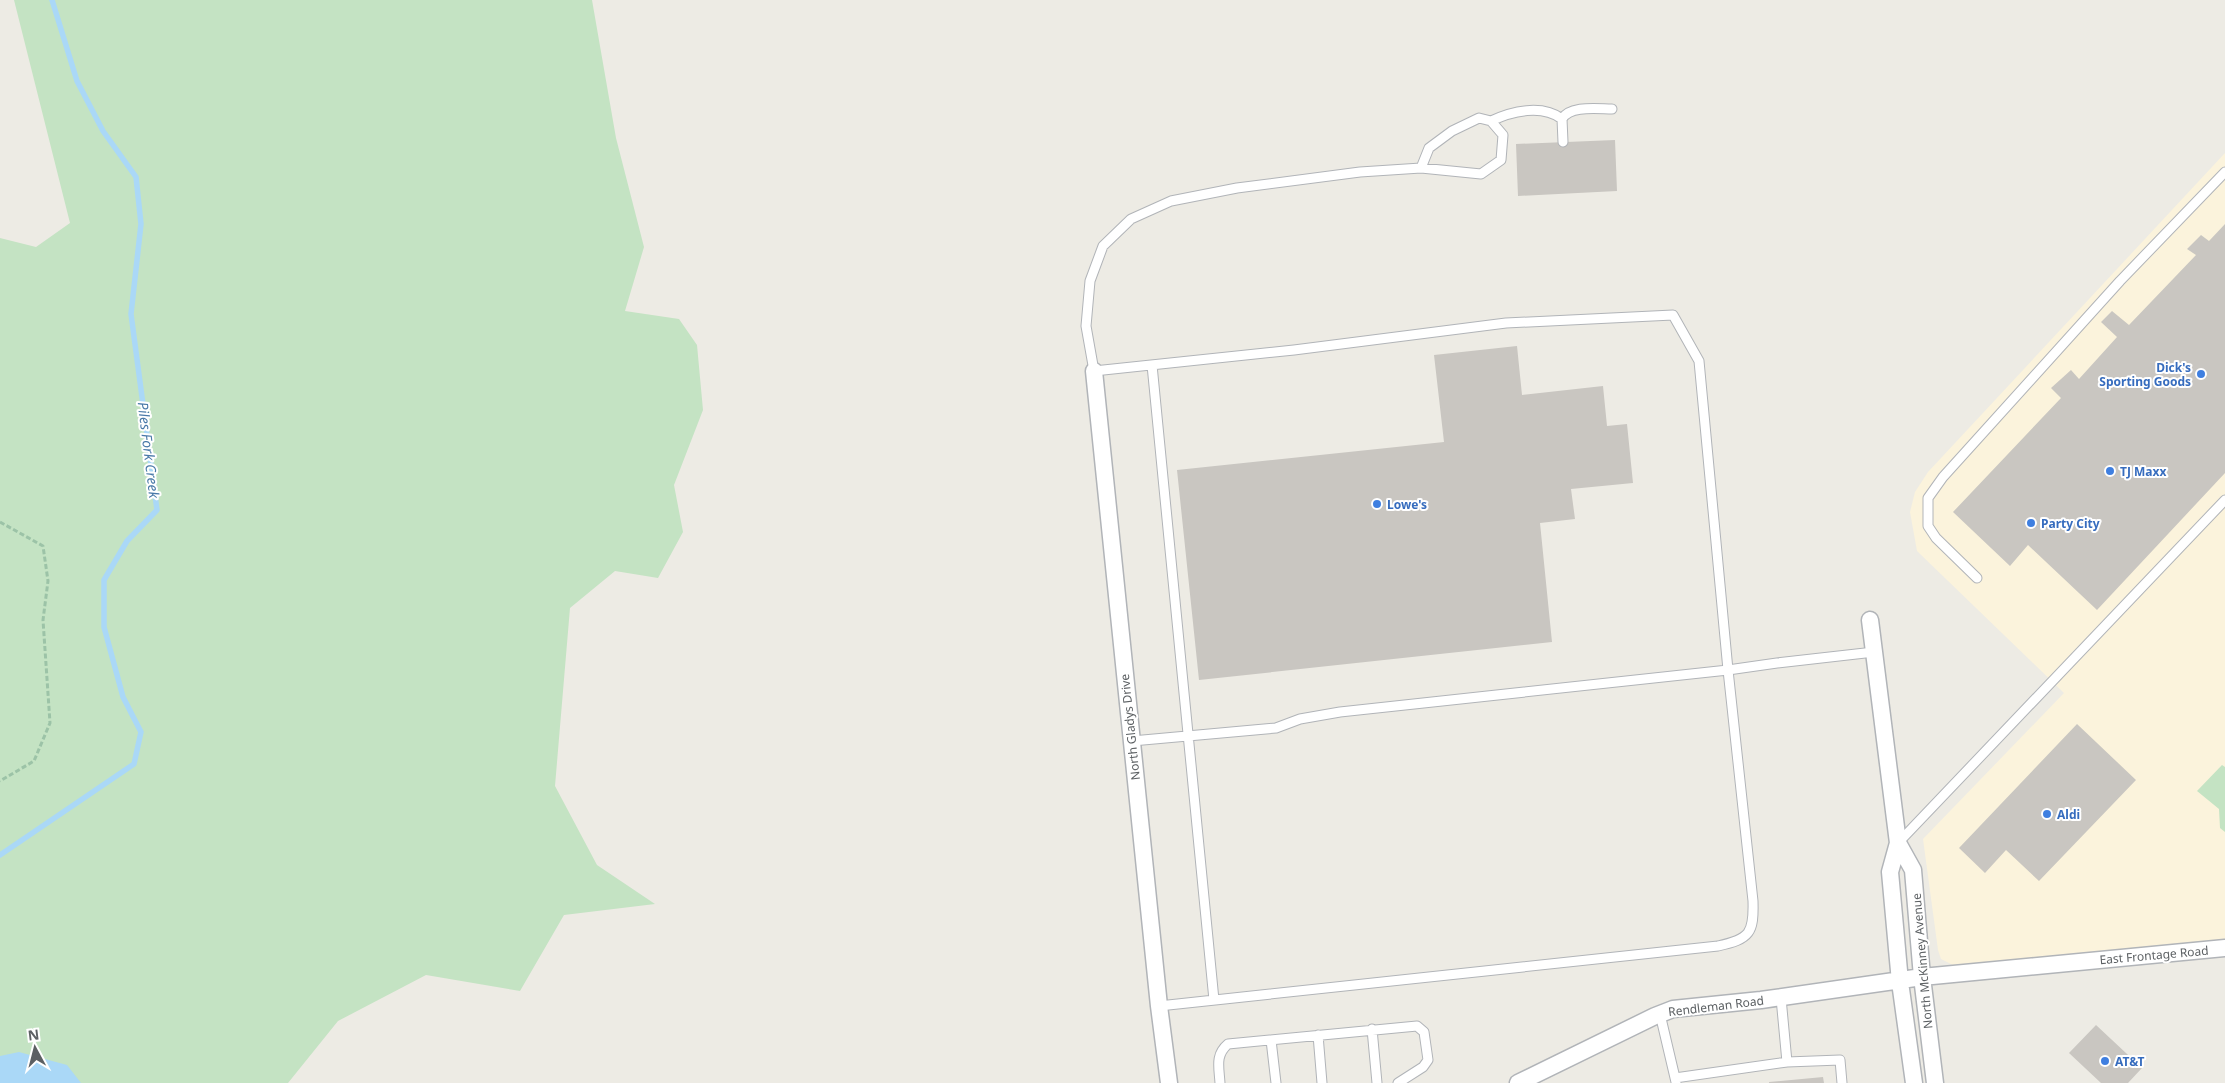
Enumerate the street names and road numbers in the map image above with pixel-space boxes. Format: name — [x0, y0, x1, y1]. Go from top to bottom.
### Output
street label: North Gladys Drive — [1116, 673, 1144, 781]
street label: North McKinney Avenue — [1908, 892, 1936, 1030]
street label: East Frontage Road — [2099, 942, 2209, 968]
street label: Rendleman Road — [1667, 992, 1765, 1020]

